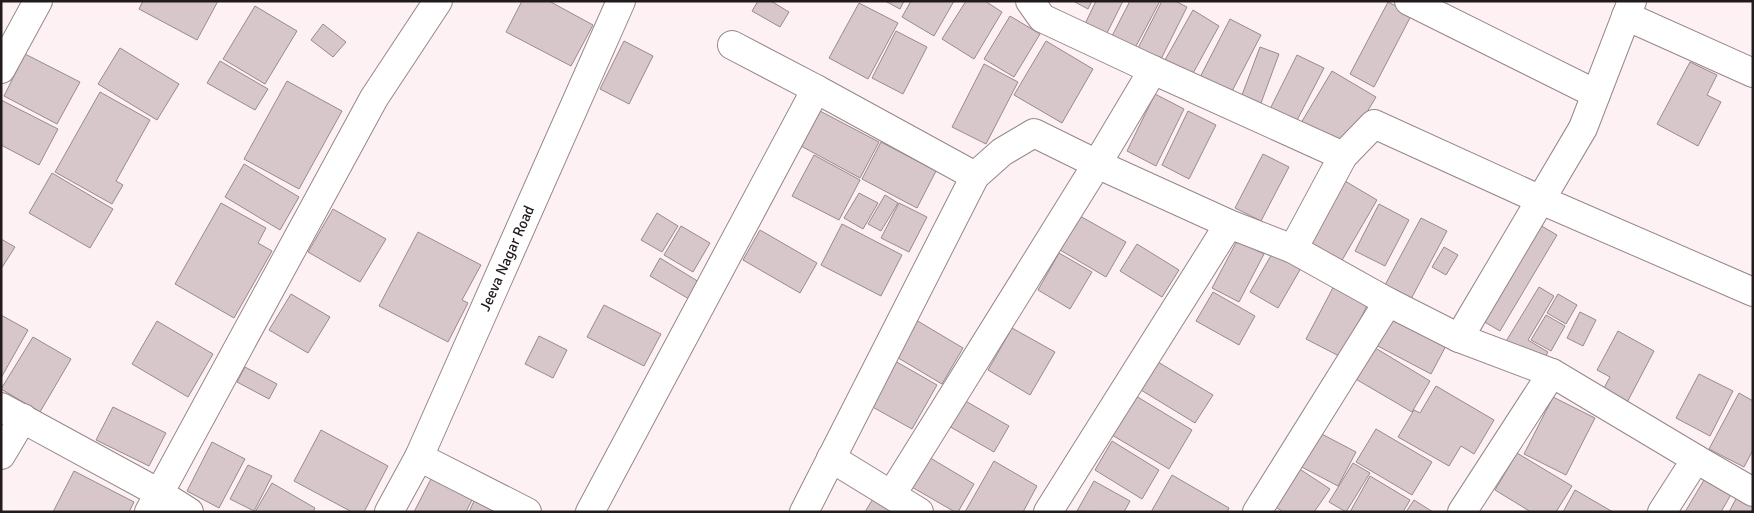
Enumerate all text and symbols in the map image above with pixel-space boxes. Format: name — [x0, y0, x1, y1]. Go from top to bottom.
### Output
street label: Jeeva Nagar Road — [476, 203, 538, 314]

